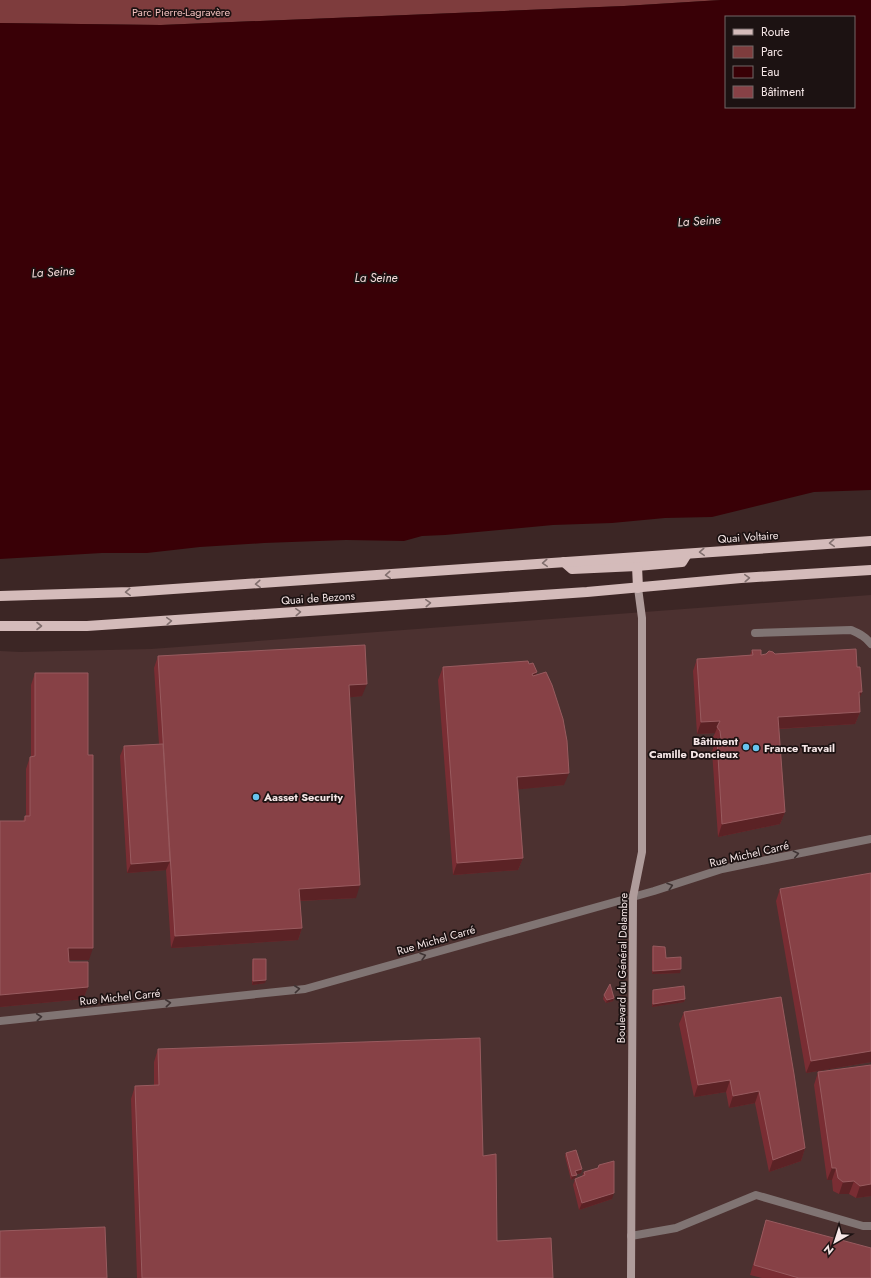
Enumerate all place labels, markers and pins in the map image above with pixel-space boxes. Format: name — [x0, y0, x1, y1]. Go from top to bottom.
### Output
place label: Bâtiment Camille Doncieux — [649, 733, 739, 762]
place label: France Travail — [764, 740, 835, 756]
marker: Bâtiment Camille Doncieux — [741, 742, 751, 752]
marker: France Travail — [751, 743, 761, 753]
place label: Aasset Security — [263, 789, 343, 805]
marker: Aasset Security — [251, 792, 261, 802]

